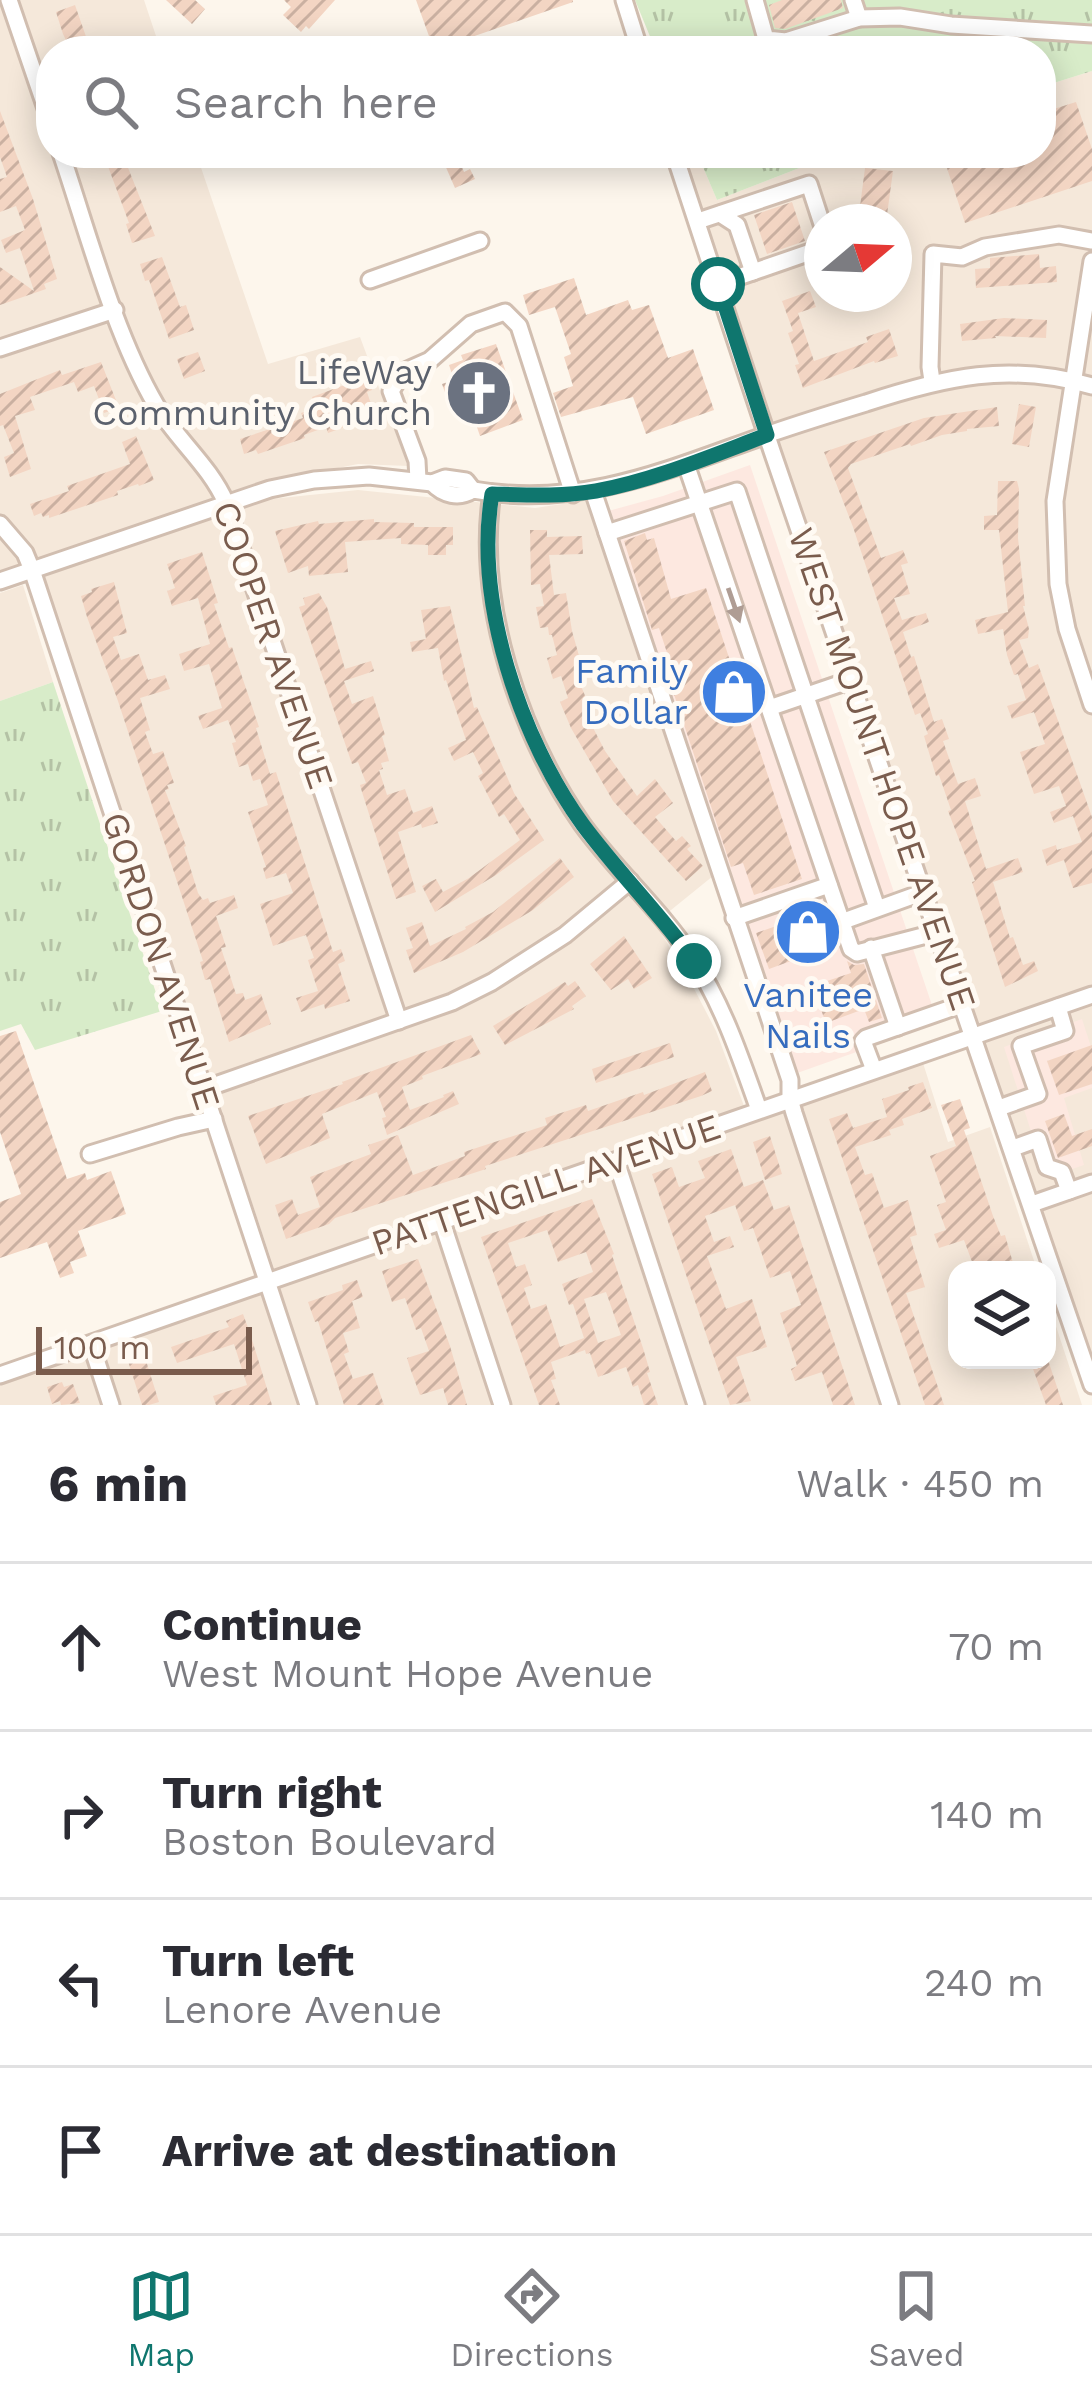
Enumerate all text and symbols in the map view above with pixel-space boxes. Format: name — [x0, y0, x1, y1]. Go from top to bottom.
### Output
search box — [36, 36, 1056, 168]
icon: search — [78, 69, 144, 135]
text: Search here — [174, 76, 438, 129]
north arrow — [804, 204, 912, 312]
route start — [691, 257, 745, 311]
place label: LifeWay Community Church — [92, 351, 432, 434]
church icon: LifeWay Community Church — [444, 358, 514, 428]
street label: COOPER AVENUE — [204, 496, 342, 794]
street label: WEST MOUNT HOPE AVENUE — [780, 522, 984, 1016]
one-way arrow — [726, 587, 744, 623]
place label: Family Dollar — [575, 650, 688, 733]
shop icon: Family Dollar — [699, 657, 769, 727]
street label: GORDON AVENUE — [93, 807, 229, 1115]
shop icon: Vanitee Nails — [773, 897, 843, 967]
route end — [667, 934, 721, 988]
place label: Vanitee Nails — [743, 974, 873, 1057]
street label: PATTENGILL AVENUE — [366, 1106, 726, 1264]
map controls — [948, 1261, 1056, 1369]
button: layers — [948, 1261, 1056, 1369]
scale bar — [36, 1321, 252, 1374]
text: 100 m — [54, 1328, 151, 1367]
text: 6 min — [48, 1454, 188, 1513]
text: Walk · 450 m — [796, 1461, 1044, 1506]
text: Continue — [162, 1598, 362, 1651]
icon: ahead — [48, 1614, 114, 1680]
text: 70 m — [948, 1624, 1044, 1669]
text: West Mount Hope Avenue — [162, 1651, 653, 1696]
text: Turn right — [162, 1766, 382, 1819]
icon: right — [48, 1782, 114, 1848]
text: 140 m — [930, 1792, 1044, 1837]
text: Boston Boulevard — [162, 1819, 497, 1864]
text: Turn left — [162, 1934, 354, 1987]
icon: left — [48, 1950, 114, 2016]
text: 240 m — [924, 1960, 1044, 2005]
text: Lenore Avenue — [162, 1987, 442, 2032]
icon: arrive — [48, 2118, 114, 2184]
text: Arrive at destination — [162, 2124, 617, 2177]
tab: Map — [128, 2263, 195, 2374]
tab: Directions — [450, 2263, 613, 2374]
tab: Saved — [869, 2263, 964, 2374]

